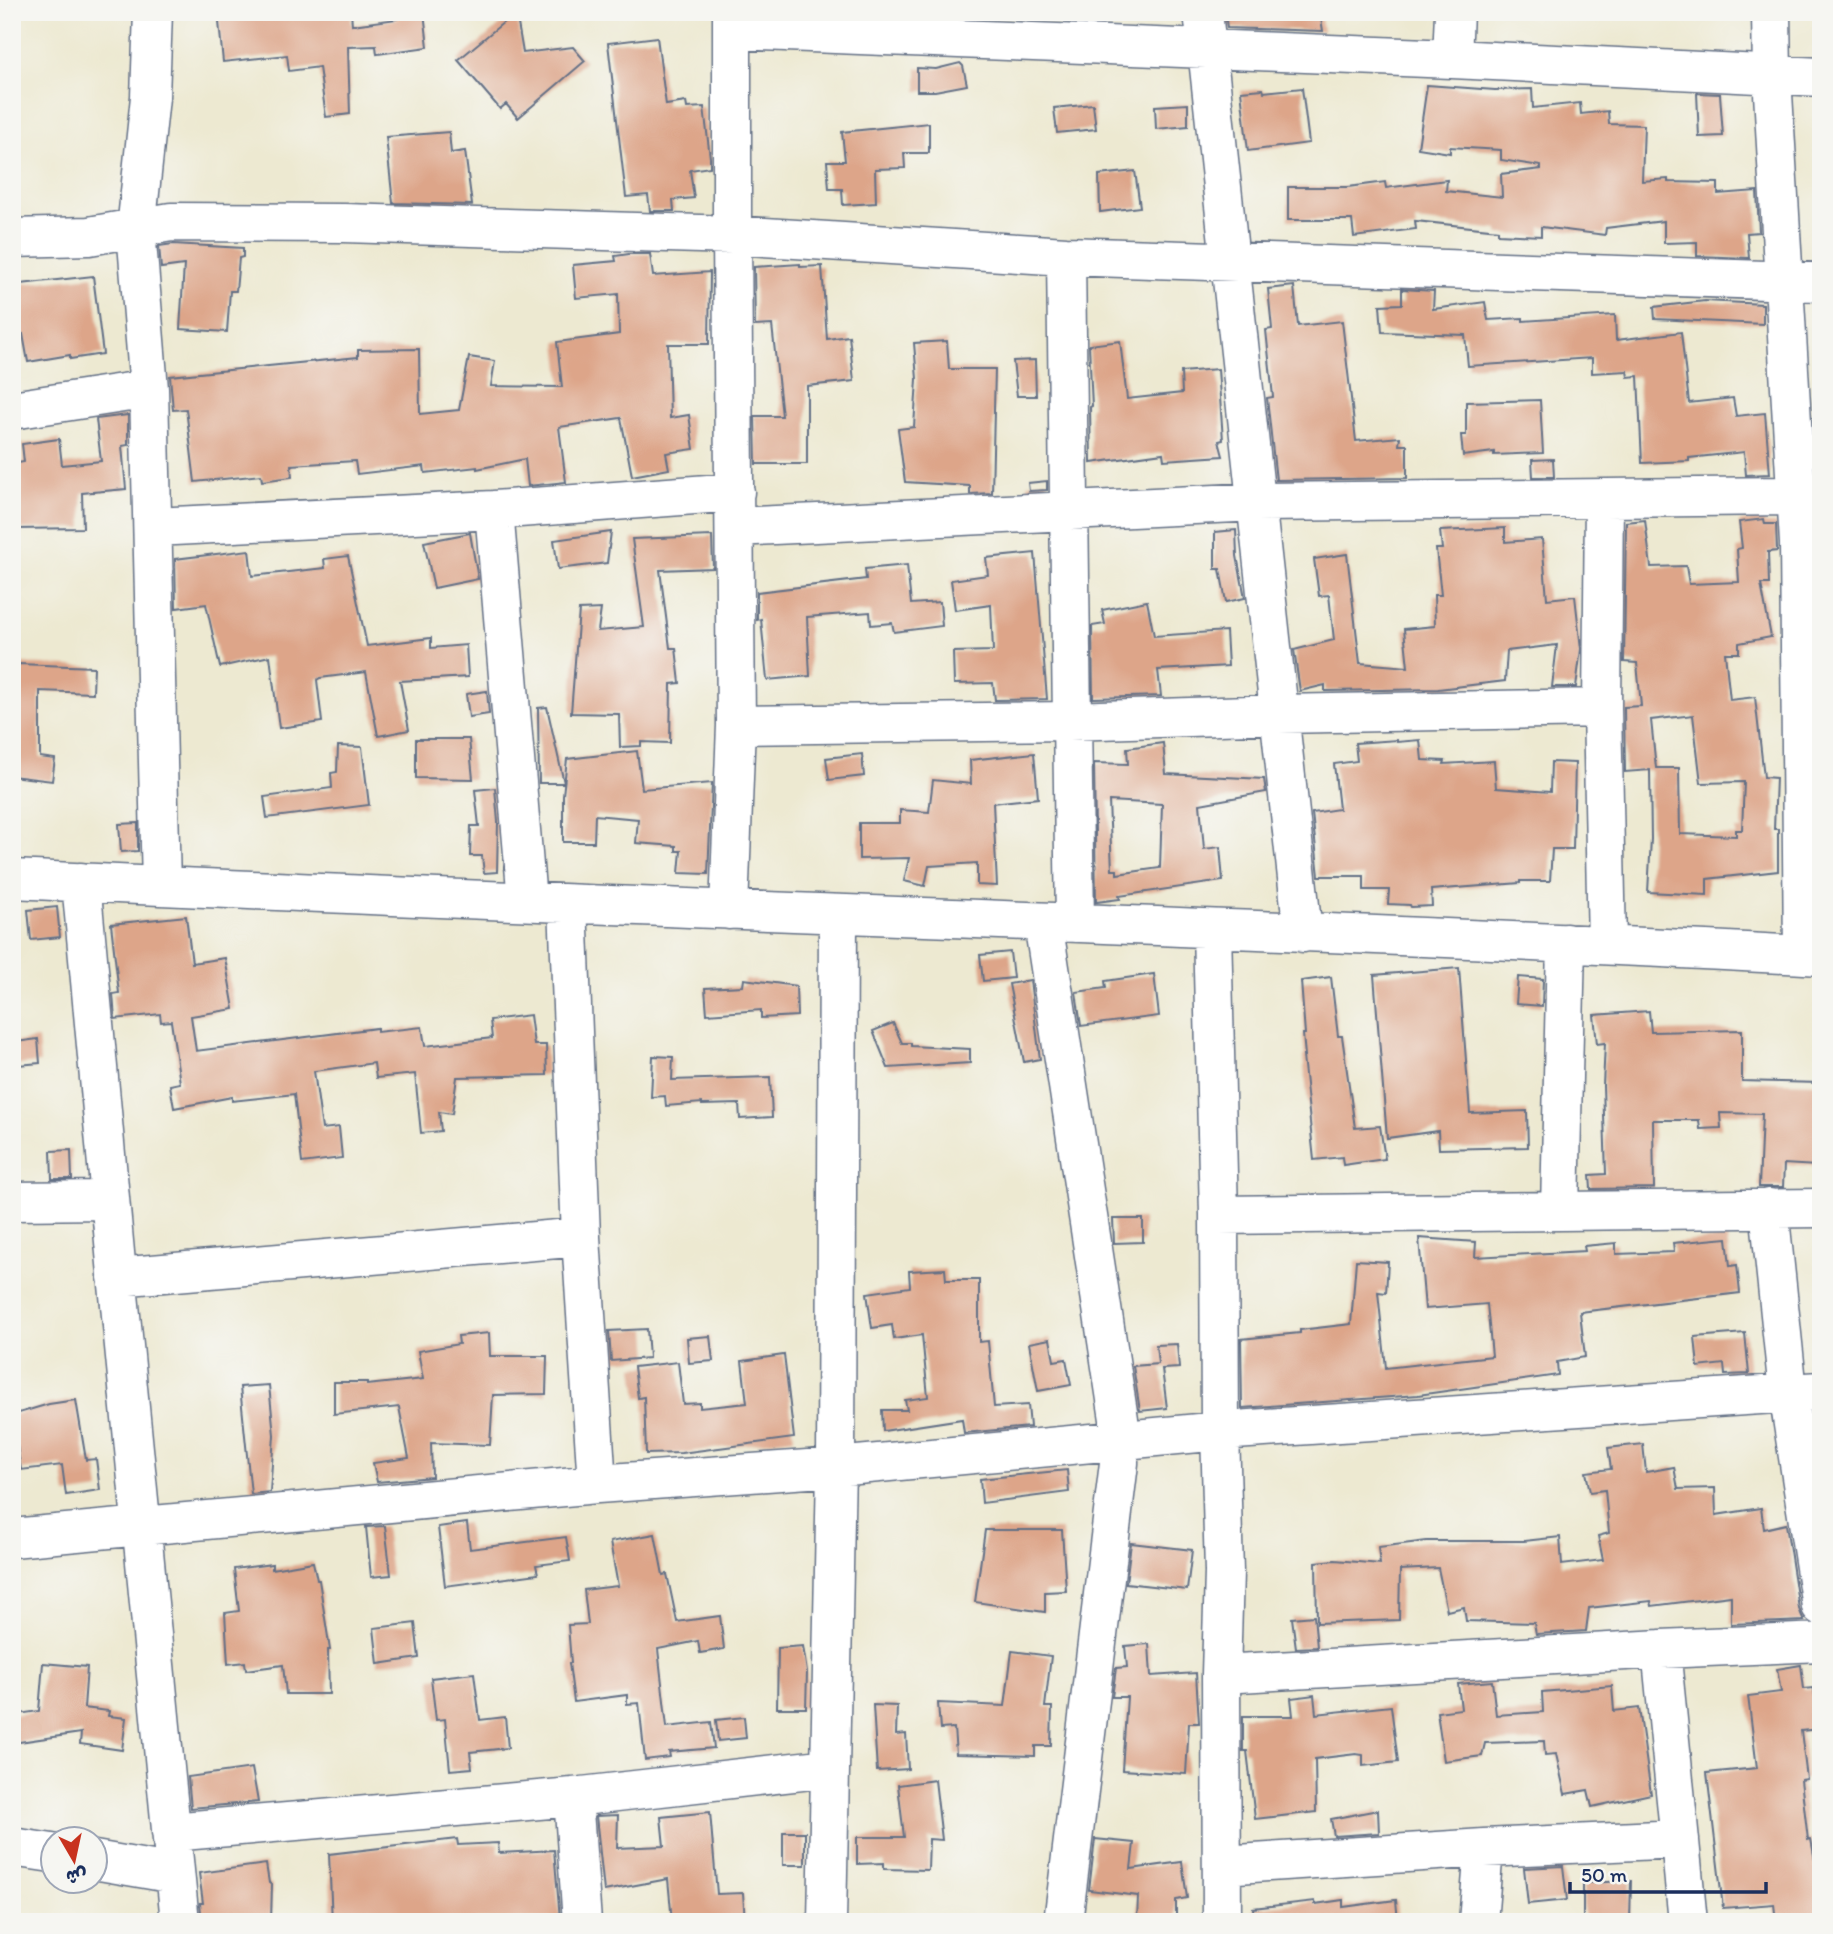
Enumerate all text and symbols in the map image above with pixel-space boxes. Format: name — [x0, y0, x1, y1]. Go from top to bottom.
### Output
north arrow — [38, 1826, 108, 1896]
scale bar — [1570, 1850, 1766, 1894]
text: 50 m — [1581, 1862, 1628, 1887]
text: ش — [64, 1863, 89, 1889]

